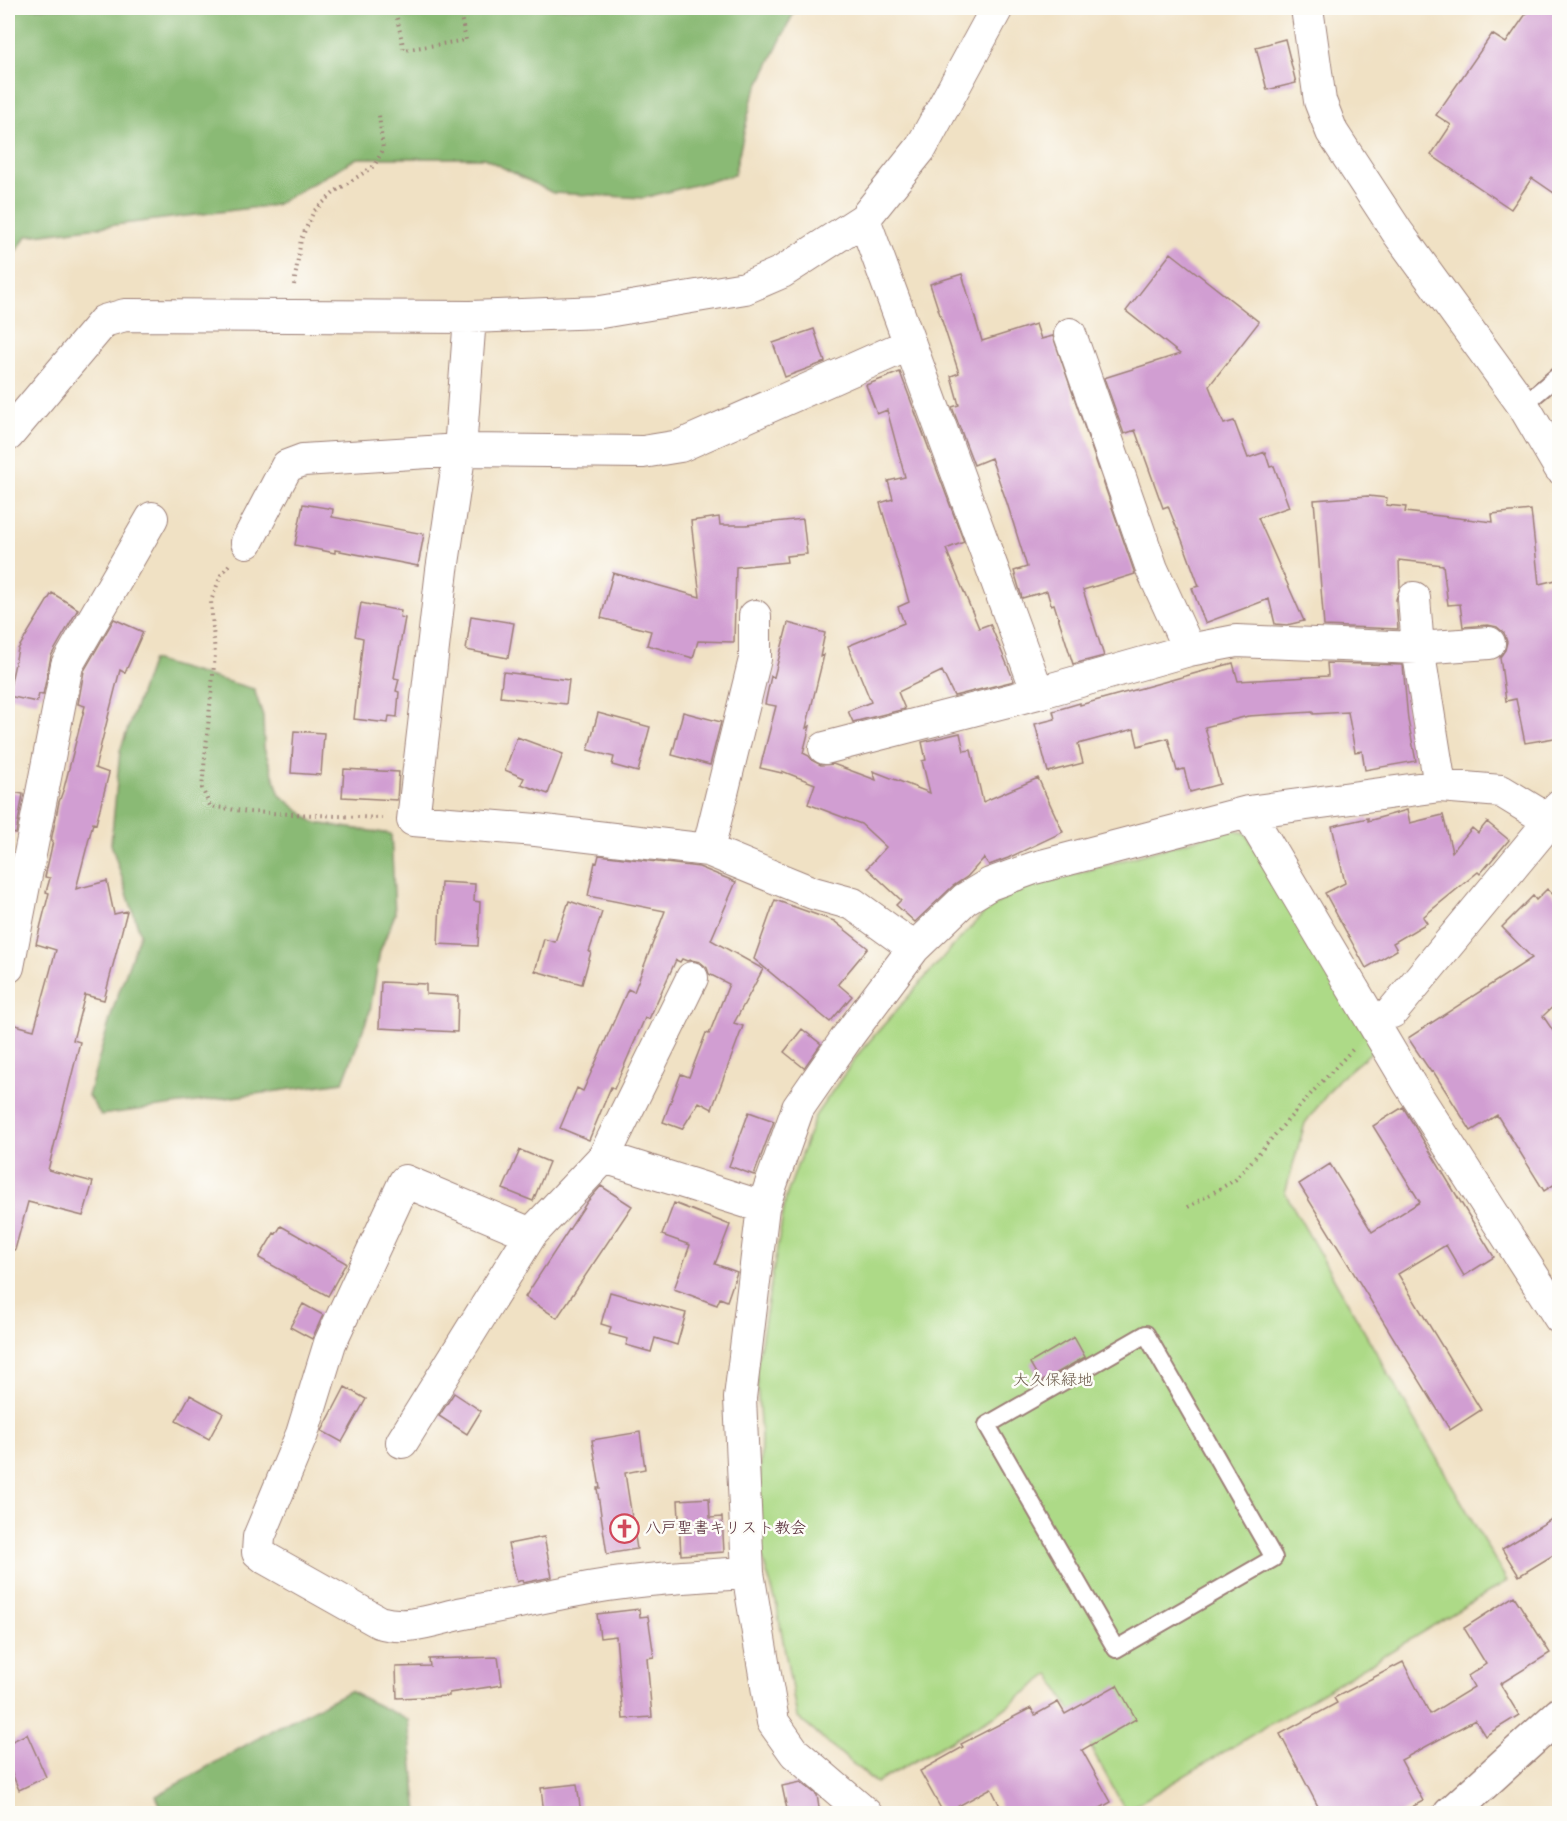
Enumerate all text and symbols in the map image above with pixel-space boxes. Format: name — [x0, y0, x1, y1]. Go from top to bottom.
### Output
park label: 大久保緑地 — [1013, 1370, 1093, 1390]
church icon: 八戸聖書キリスト教会 — [608, 1512, 640, 1544]
place label: 八戸聖書キリスト教会 — [645, 1518, 806, 1538]

